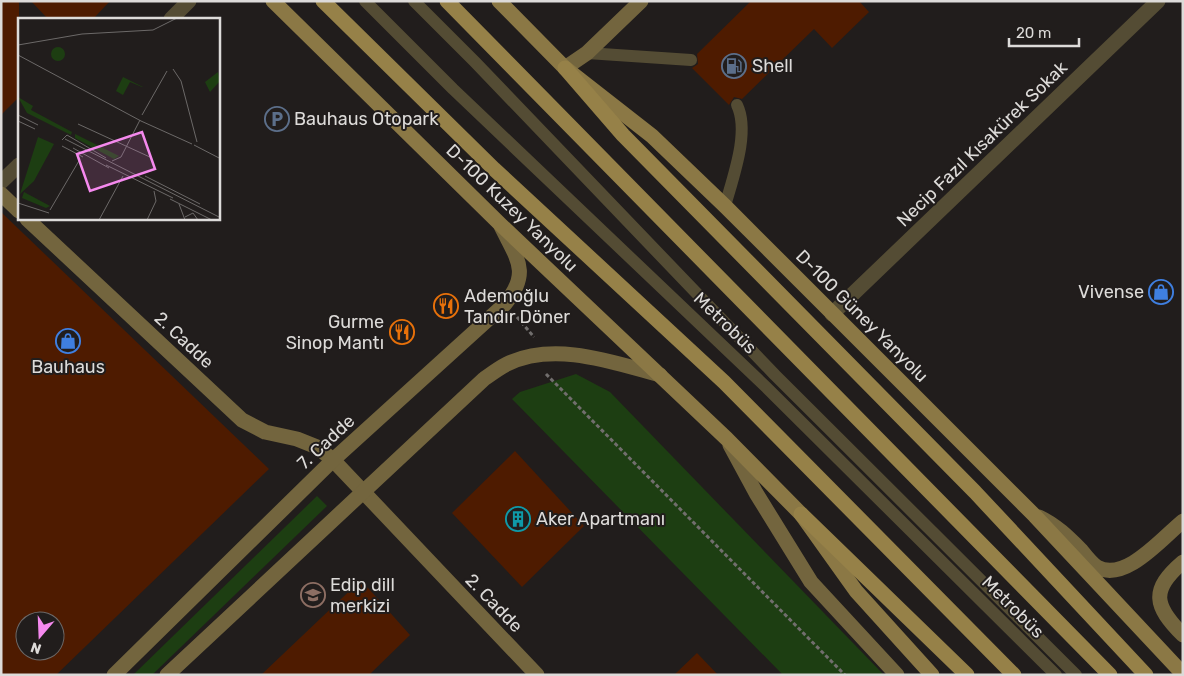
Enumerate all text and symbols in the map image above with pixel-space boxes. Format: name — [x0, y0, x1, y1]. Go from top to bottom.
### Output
scale bar — [1009, 15, 1079, 47]
inset map — [18, 18, 220, 220]
text: 20 m — [1016, 24, 1051, 42]
fuel station icon: Shell — [721, 53, 747, 79]
place label: Shell — [752, 55, 793, 77]
street label: Necip Fazıl Kısakürek Sokak — [892, 56, 1072, 231]
parking icon: Bauhaus Otopark — [264, 106, 290, 132]
place label: Bauhaus Otopark — [294, 108, 439, 130]
street label: D-100 Kuzey Yanyolu — [442, 140, 582, 276]
street label: D-100 Güney Yanyolu — [791, 245, 933, 387]
shop icon: Vivense — [1148, 279, 1174, 305]
place label: Vivense — [1078, 281, 1144, 303]
place label: Ademoğlu Tandır Döner — [464, 285, 570, 328]
street label: Metrobüs — [689, 288, 761, 358]
restaurant icon: Ademoğlu Tandır Döner — [433, 293, 459, 319]
street label: 2. Cadde — [150, 307, 218, 373]
place label: Gurme Sinop Mantı — [286, 311, 384, 354]
restaurant icon: Gurme Sinop Mantı — [389, 319, 415, 345]
shop icon: Bauhaus — [55, 328, 81, 354]
place label: Bauhaus — [31, 356, 105, 378]
street label: 7. Cadde — [293, 410, 359, 474]
building icon: Aker Apartmanı — [505, 506, 531, 532]
place label: Aker Apartmanı — [536, 508, 665, 530]
street label: 2. Cadde — [461, 569, 527, 637]
street label: Metrobüs — [977, 571, 1049, 643]
place label: Edip dill merkizi — [330, 574, 395, 617]
school or university icon: Edip dill merkizi — [300, 582, 326, 608]
north arrow — [15, 611, 65, 661]
text: N — [28, 638, 43, 657]

